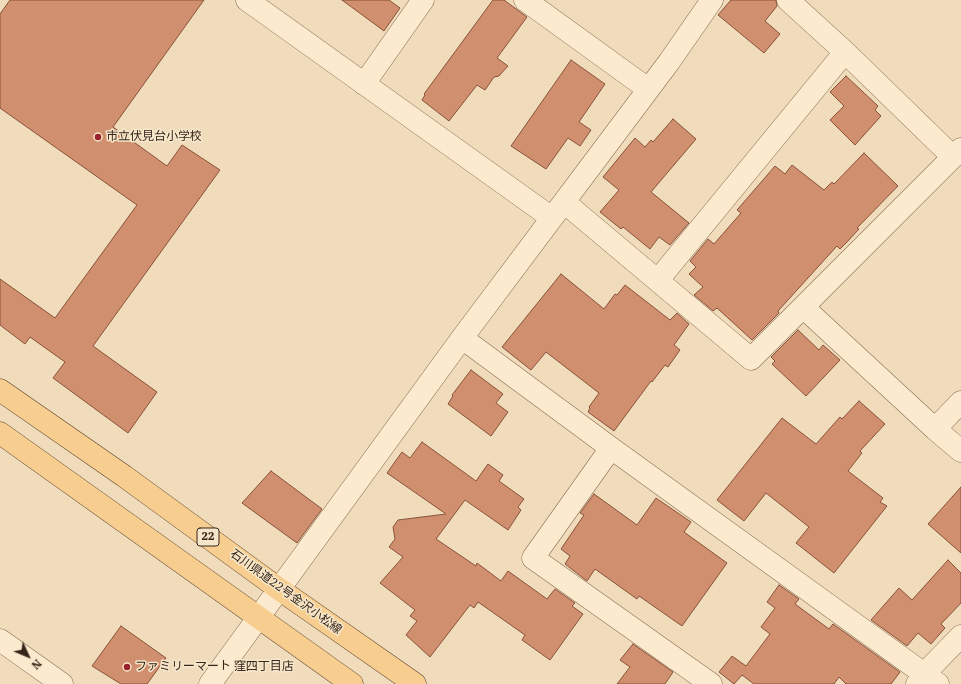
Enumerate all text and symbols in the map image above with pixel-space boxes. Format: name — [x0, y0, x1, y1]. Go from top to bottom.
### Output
place label: 市立伏見台小学校 — [106, 130, 202, 144]
marker: 市立伏見台小学校 — [93, 132, 103, 142]
road number: 22 — [197, 528, 219, 546]
street label: 石川県道22号金沢小松線 — [227, 547, 345, 637]
north arrow — [8, 636, 48, 676]
text: N — [29, 656, 45, 672]
place label: ファミリーマート 窪四丁目店 — [135, 660, 294, 674]
marker: ファミリーマート 窪四丁目店 — [122, 662, 132, 672]

